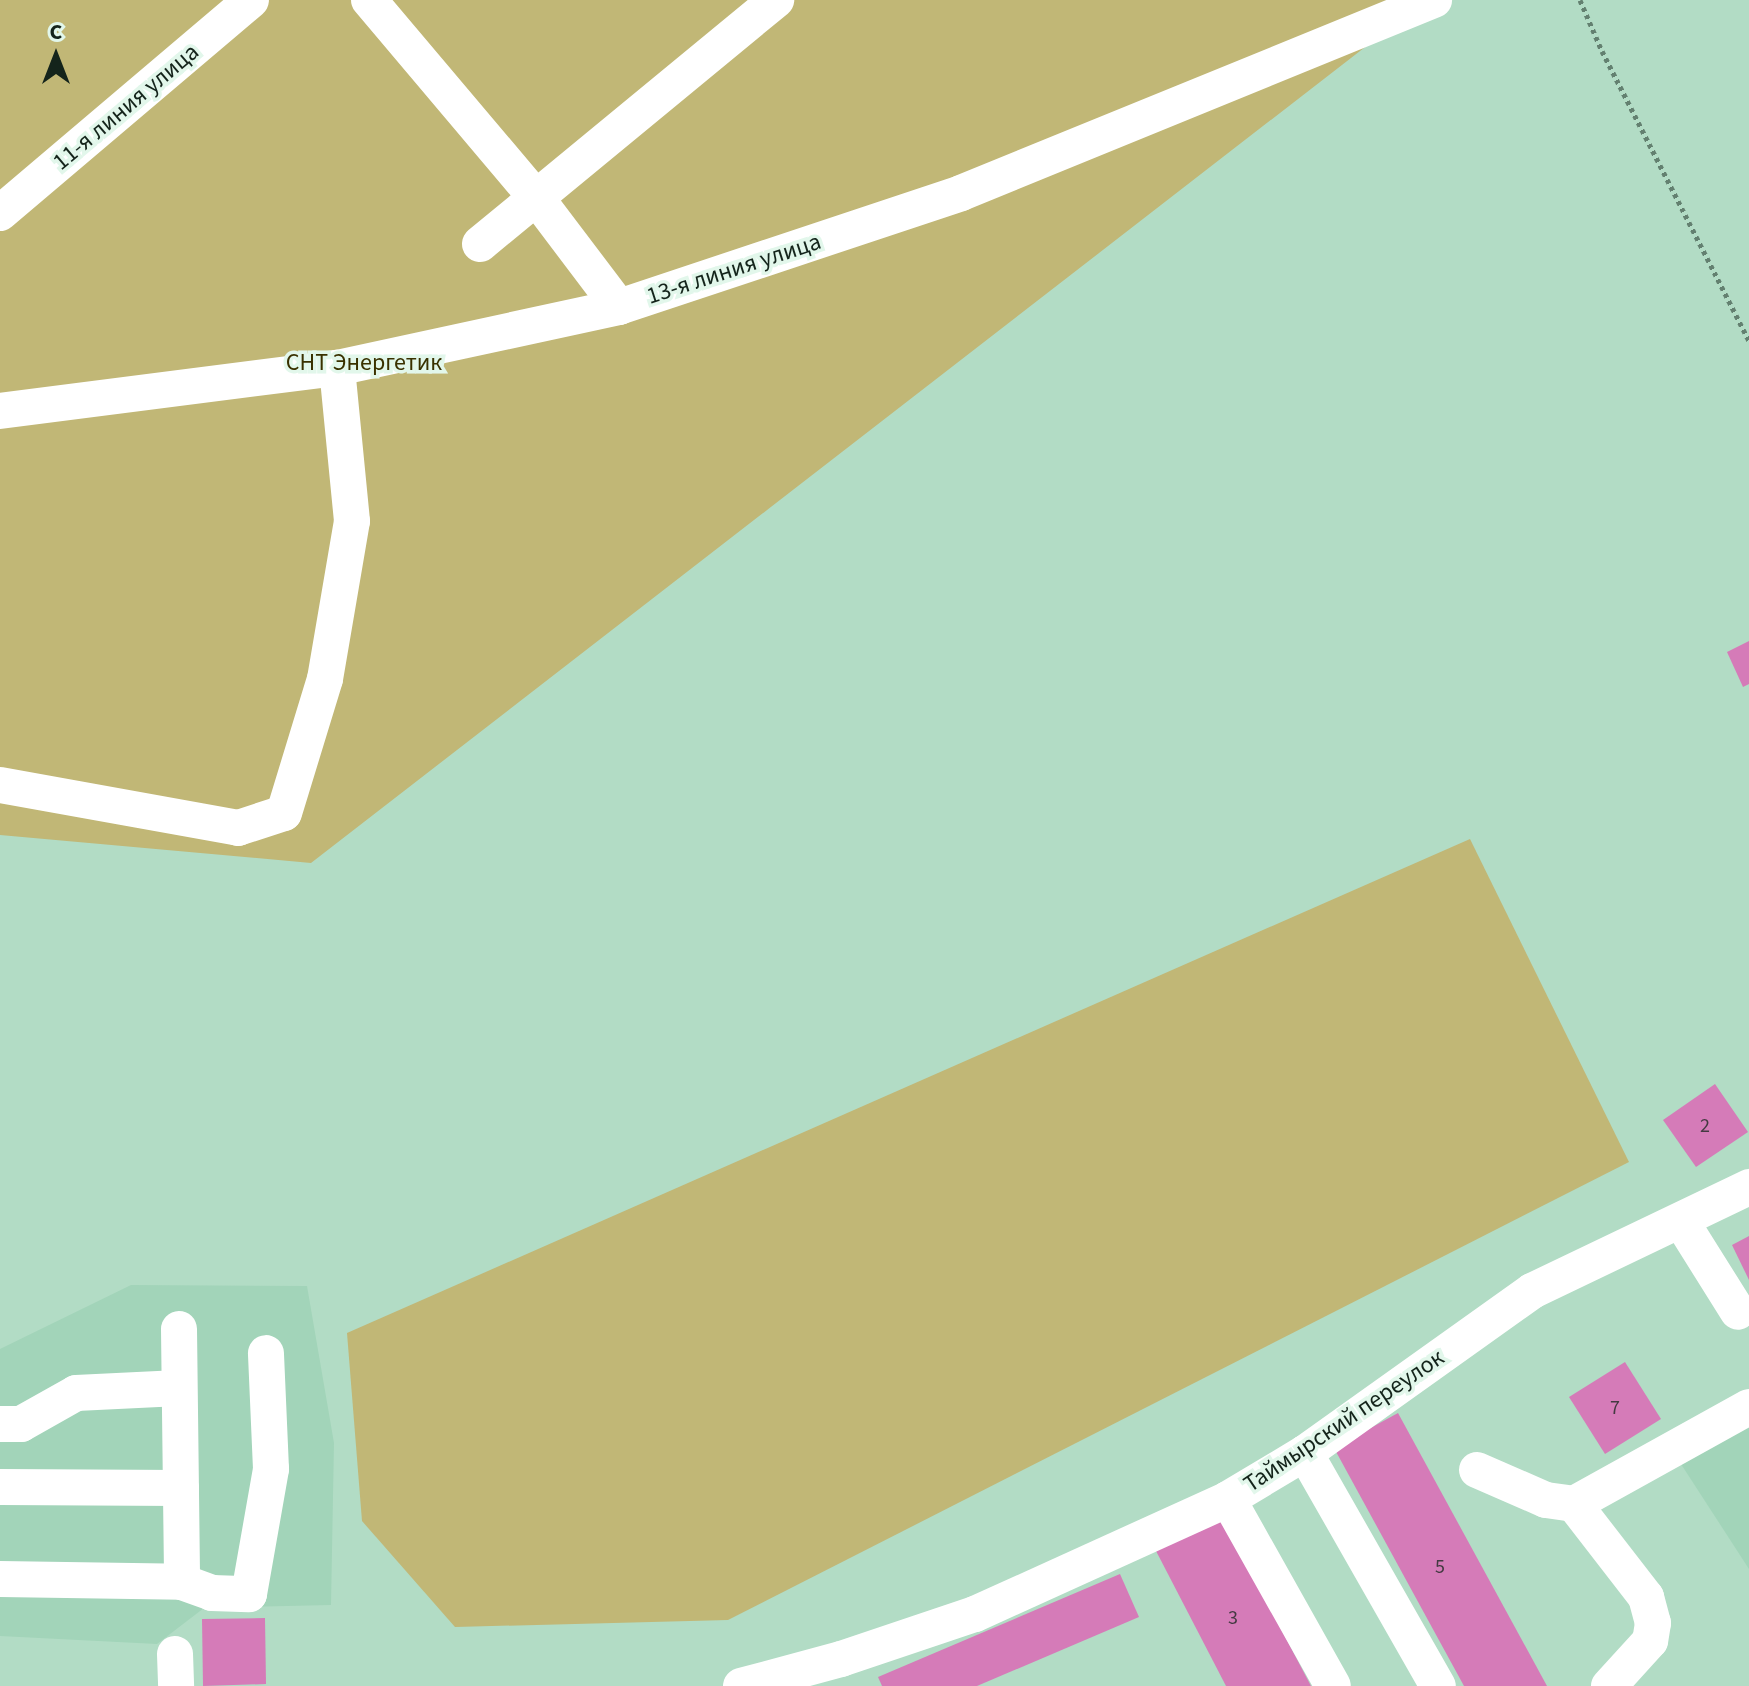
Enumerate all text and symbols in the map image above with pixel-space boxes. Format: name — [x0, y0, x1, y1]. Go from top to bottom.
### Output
north arrow — [16, 16, 96, 96]
text: С — [50, 16, 62, 48]
street label: 11-я линия улица — [47, 38, 205, 176]
street label: 13-я линия улица — [643, 227, 825, 311]
park label: СНТ Энергетик — [286, 349, 442, 377]
house number: 2 — [1700, 1114, 1710, 1138]
street label: Таймырский переулок — [1238, 1343, 1450, 1499]
house number: 7 — [1610, 1396, 1620, 1420]
house number: 5 — [1435, 1555, 1445, 1579]
house number: 3 — [1228, 1606, 1238, 1630]

